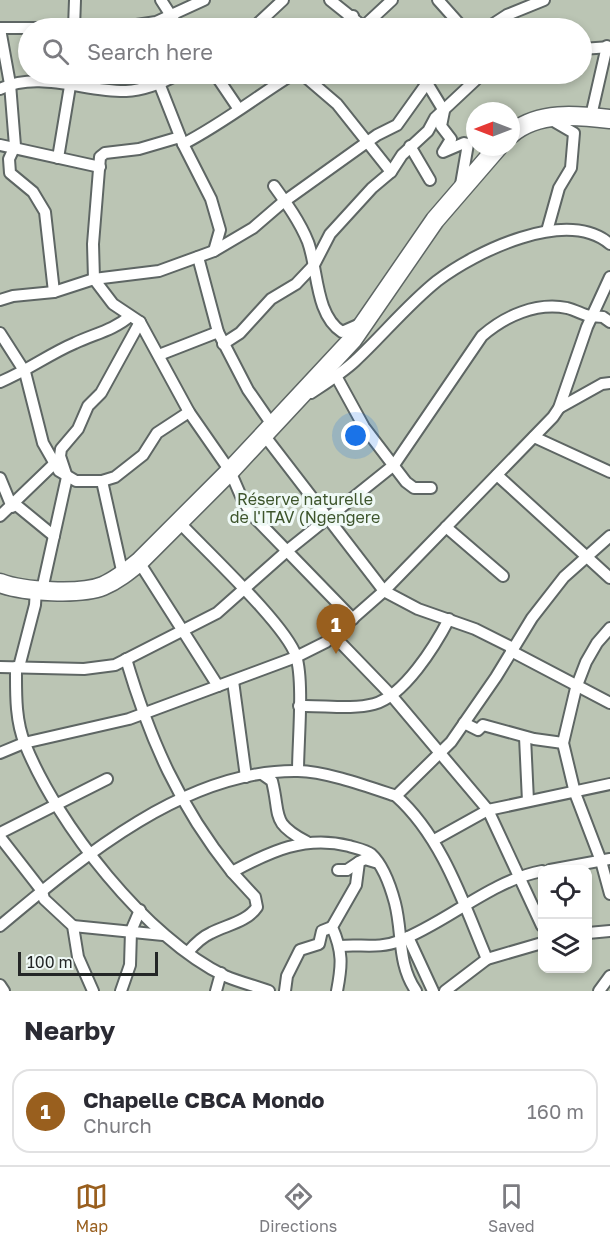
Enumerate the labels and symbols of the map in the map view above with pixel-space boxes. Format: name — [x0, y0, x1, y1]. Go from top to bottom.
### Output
north arrow — [466, 102, 520, 156]
your location — [341, 421, 370, 450]
park label: Réserve naturelle de l'ITAV (Ngengere — [230, 489, 380, 527]
pin: 1 — [316, 604, 356, 654]
scale bar — [18, 949, 158, 976]

